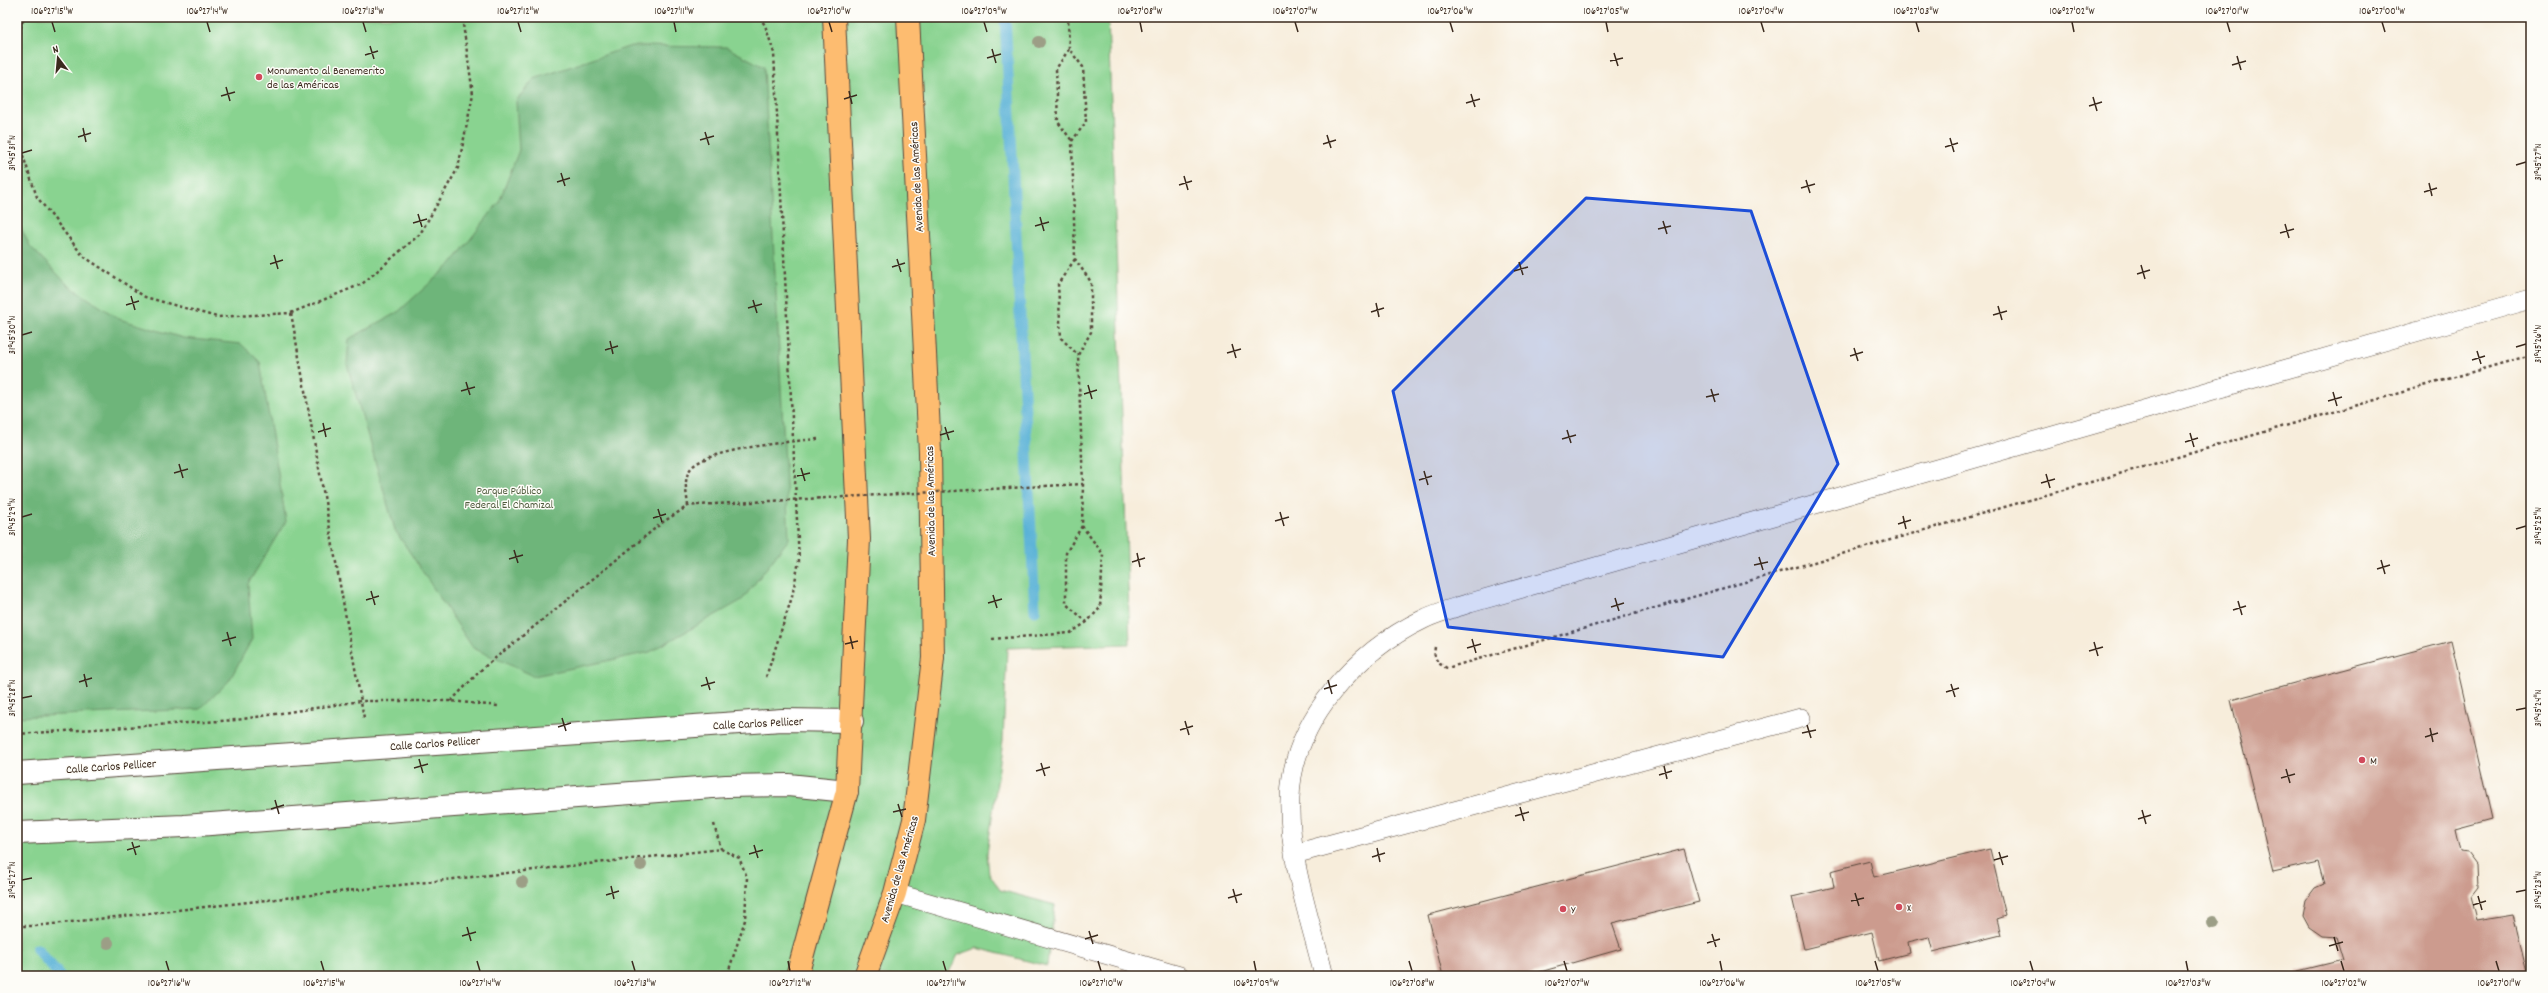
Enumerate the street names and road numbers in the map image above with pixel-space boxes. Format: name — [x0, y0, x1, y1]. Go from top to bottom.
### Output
street label: Avenida de las Américas — [906, 121, 929, 233]
street label: Avenida de las Américas — [922, 446, 941, 556]
street label: Calle Carlos Pellicer — [712, 714, 804, 735]
street label: Calle Carlos Pellicer — [389, 733, 481, 756]
street label: Calle Carlos Pellicer — [65, 756, 157, 779]
street label: Avenida de las Américas — [877, 814, 924, 925]

